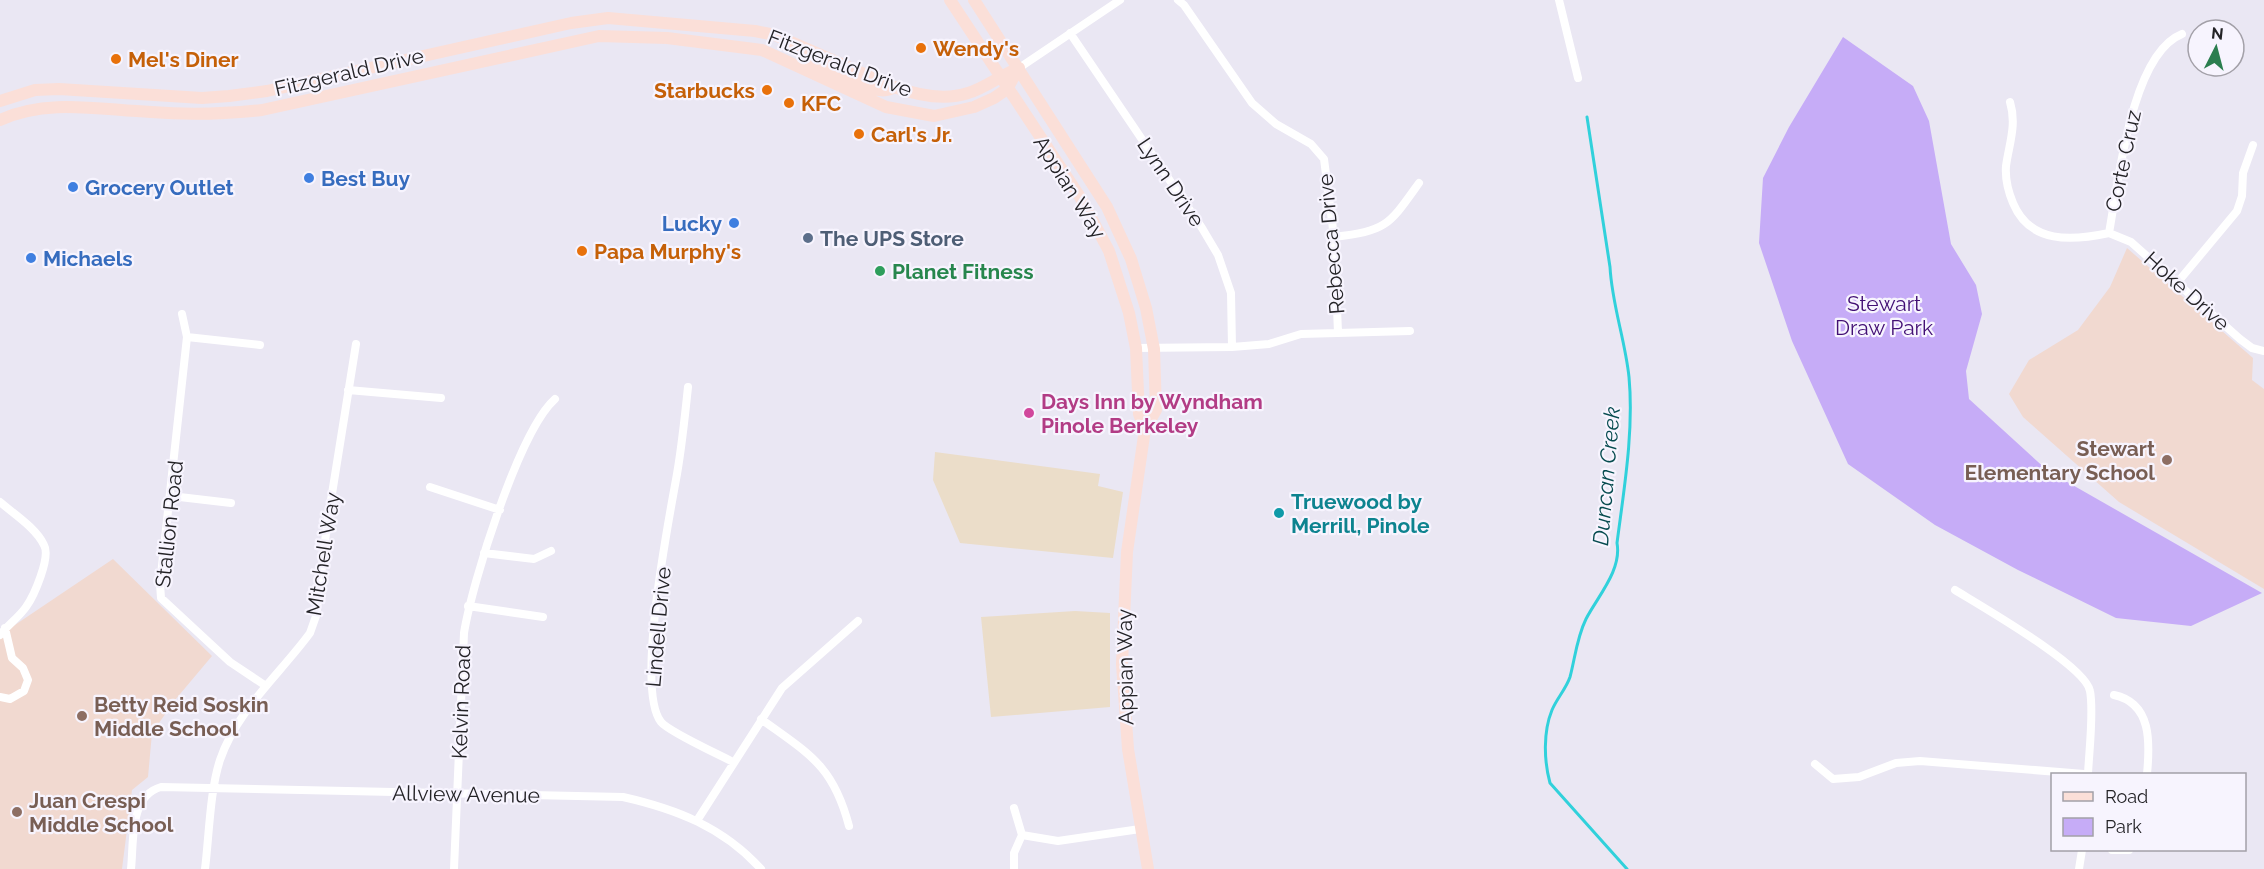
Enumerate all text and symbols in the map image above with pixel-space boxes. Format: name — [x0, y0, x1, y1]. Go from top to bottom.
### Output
north arrow — [2186, 18, 2246, 78]
text: N — [2210, 23, 2225, 44]
street label: Fitzgerald Drive — [764, 24, 916, 102]
place label: Wendy's — [933, 36, 1019, 61]
marker: Wendy's — [914, 41, 928, 55]
street label: Fitzgerald Drive — [272, 43, 426, 101]
place label: Mel's Diner — [128, 47, 239, 72]
marker: Mel's Diner — [109, 52, 123, 66]
place label: Starbucks — [654, 78, 755, 103]
marker: Starbucks — [760, 83, 774, 97]
place label: KFC — [801, 91, 841, 116]
marker: KFC — [782, 96, 796, 110]
street label: Corte Cruz — [2100, 108, 2146, 214]
place label: Carl's Jr. — [871, 122, 952, 147]
marker: Carl's Jr. — [852, 127, 866, 141]
street label: Appian Way — [1029, 131, 1111, 243]
street label: Lynn Drive — [1132, 133, 1210, 231]
place label: Best Buy — [321, 166, 410, 191]
marker: Best Buy — [302, 171, 316, 185]
street label: Rebecca Drive — [1312, 173, 1350, 315]
place label: Grocery Outlet — [85, 175, 234, 200]
marker: Grocery Outlet — [66, 180, 80, 194]
place label: Lucky — [662, 211, 722, 236]
marker: Lucky — [727, 216, 741, 230]
place label: The UPS Store — [820, 226, 964, 251]
marker: The UPS Store — [801, 231, 815, 245]
place label: Papa Murphy's — [594, 239, 741, 264]
marker: Papa Murphy's — [575, 244, 589, 258]
place label: Michaels — [43, 246, 133, 271]
street label: Hoke Drive — [2139, 246, 2235, 336]
marker: Michaels — [24, 251, 38, 265]
place label: Planet Fitness — [892, 259, 1034, 284]
marker: Planet Fitness — [873, 264, 887, 278]
park label: Stewart Draw Park — [1835, 291, 1933, 340]
place label: Days Inn by Wyndham Pinole Berkeley — [1041, 389, 1263, 438]
water label: Duncan Creek — [1587, 405, 1625, 547]
marker: Days Inn by Wyndham Pinole Berkeley — [1022, 406, 1036, 420]
place label: Stewart Elementary School — [1965, 436, 2155, 485]
marker: Stewart Elementary School — [2160, 453, 2174, 467]
street label: Stallion Road — [150, 459, 188, 589]
place label: Truewood by Merrill, Pinole — [1291, 489, 1430, 538]
street label: Mitchell Way — [301, 490, 345, 618]
marker: Truewood by Merrill, Pinole — [1272, 506, 1286, 520]
street label: Lindell Drive — [640, 566, 676, 688]
street label: Appian Way — [1111, 609, 1139, 725]
street label: Kelvin Road — [447, 644, 475, 760]
place label: Betty Reid Soskin Middle School — [94, 692, 269, 741]
marker: Betty Reid Soskin Middle School — [75, 709, 89, 723]
legend — [2051, 773, 2246, 851]
street label: Allview Avenue — [392, 780, 540, 808]
text: Road — [2105, 786, 2148, 807]
place label: Juan Crespi Middle School — [29, 788, 174, 837]
marker: Juan Crespi Middle School — [10, 805, 24, 819]
text: Park — [2105, 816, 2142, 837]

